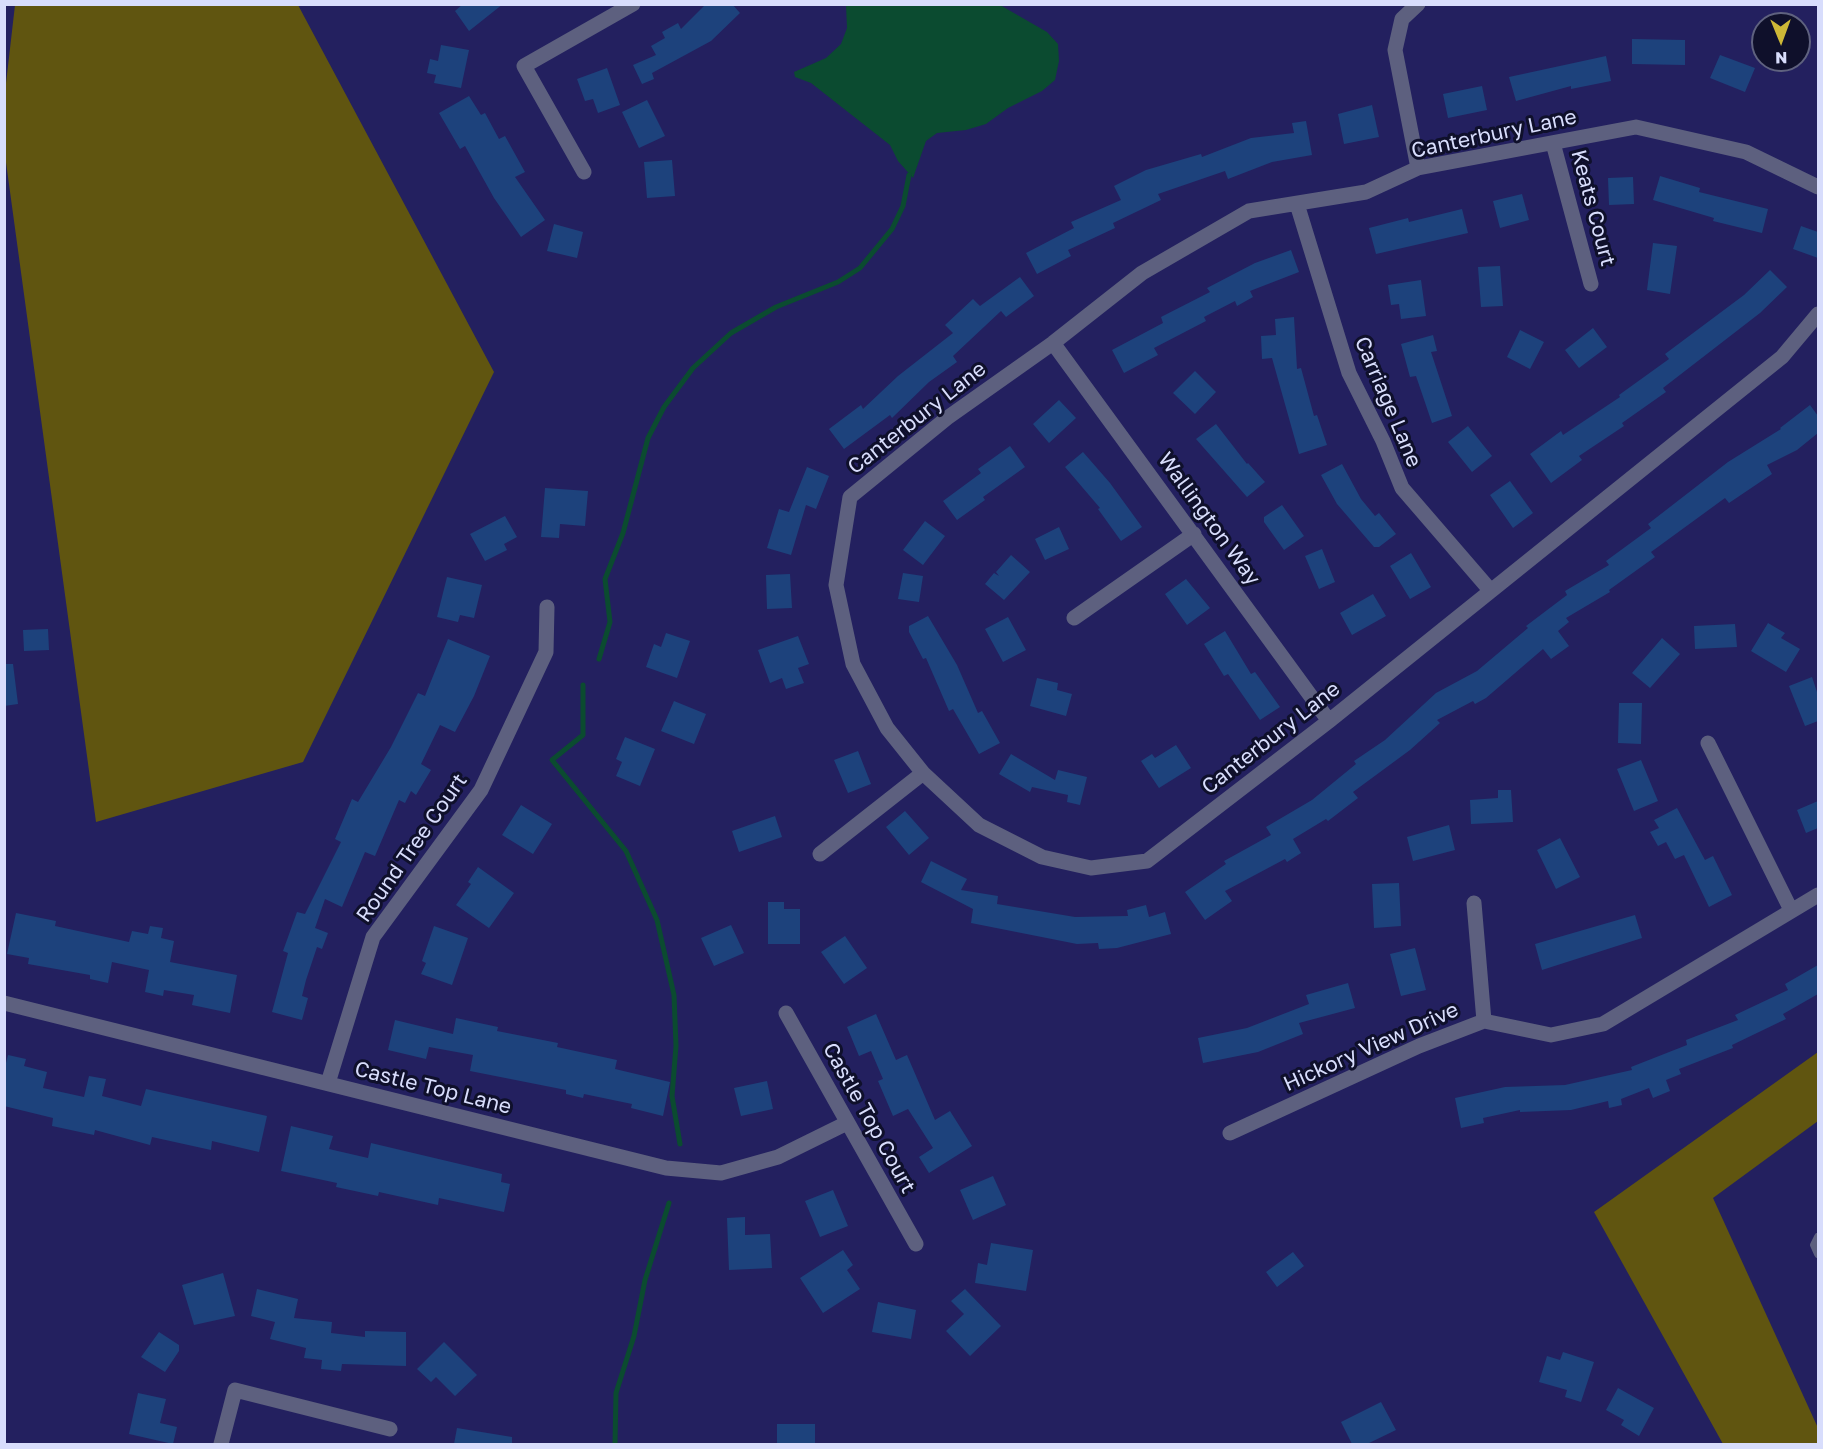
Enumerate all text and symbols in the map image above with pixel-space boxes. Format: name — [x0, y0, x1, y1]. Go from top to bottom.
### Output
north arrow — [1751, 12, 1811, 72]
text: N — [1775, 48, 1788, 68]
street label: Canterbury Lane — [1409, 104, 1579, 164]
street label: Keats Court — [1565, 147, 1621, 269]
street label: Carriage Lane — [1349, 333, 1427, 471]
street label: Canterbury Lane — [843, 356, 991, 480]
street label: Wallington Way — [1152, 448, 1266, 590]
street label: Canterbury Lane — [1197, 676, 1345, 800]
street label: Round Tree Court — [351, 769, 473, 927]
street label: Hickory View Drive — [1280, 997, 1462, 1097]
street label: Castle Top Court — [817, 1038, 921, 1198]
street label: Castle Top Lane — [352, 1056, 514, 1120]

